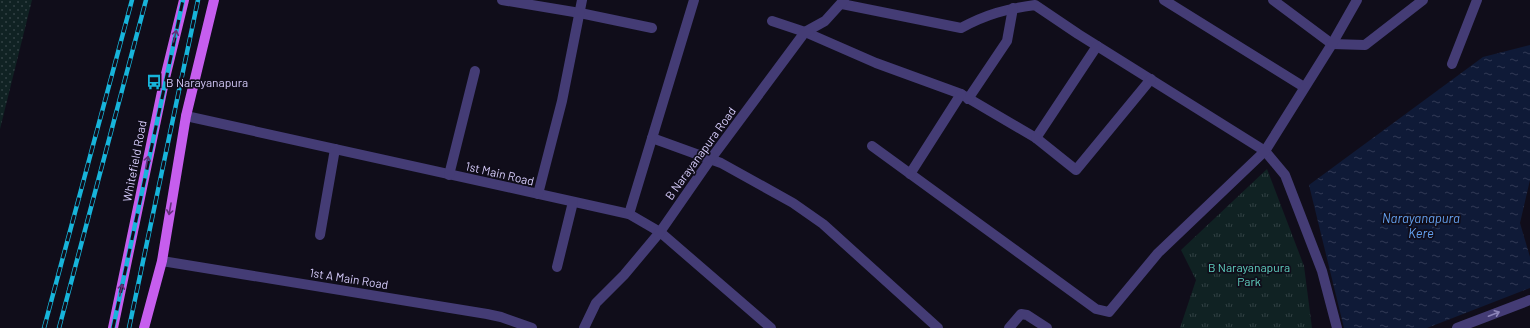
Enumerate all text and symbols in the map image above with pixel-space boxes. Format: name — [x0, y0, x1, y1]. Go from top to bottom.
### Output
one-way arrow — [172, 29, 180, 42]
bus stop icon: B Narayanapura — [145, 73, 163, 91]
place label: B Narayanapura — [166, 75, 248, 89]
street label: B Narayanapura Road — [662, 104, 738, 202]
street label: Whitefield Road — [119, 119, 149, 203]
one-way arrow — [144, 156, 152, 169]
street label: 1st Main Road — [464, 158, 536, 188]
one-way arrow — [166, 203, 174, 216]
water label: Narayanapura Kere — [1382, 210, 1460, 241]
park label: B Narayanapura Park — [1208, 260, 1290, 288]
street label: 1st A Main Road — [309, 265, 389, 291]
one-way arrow — [118, 284, 126, 297]
one-way arrow — [1487, 309, 1499, 317]

